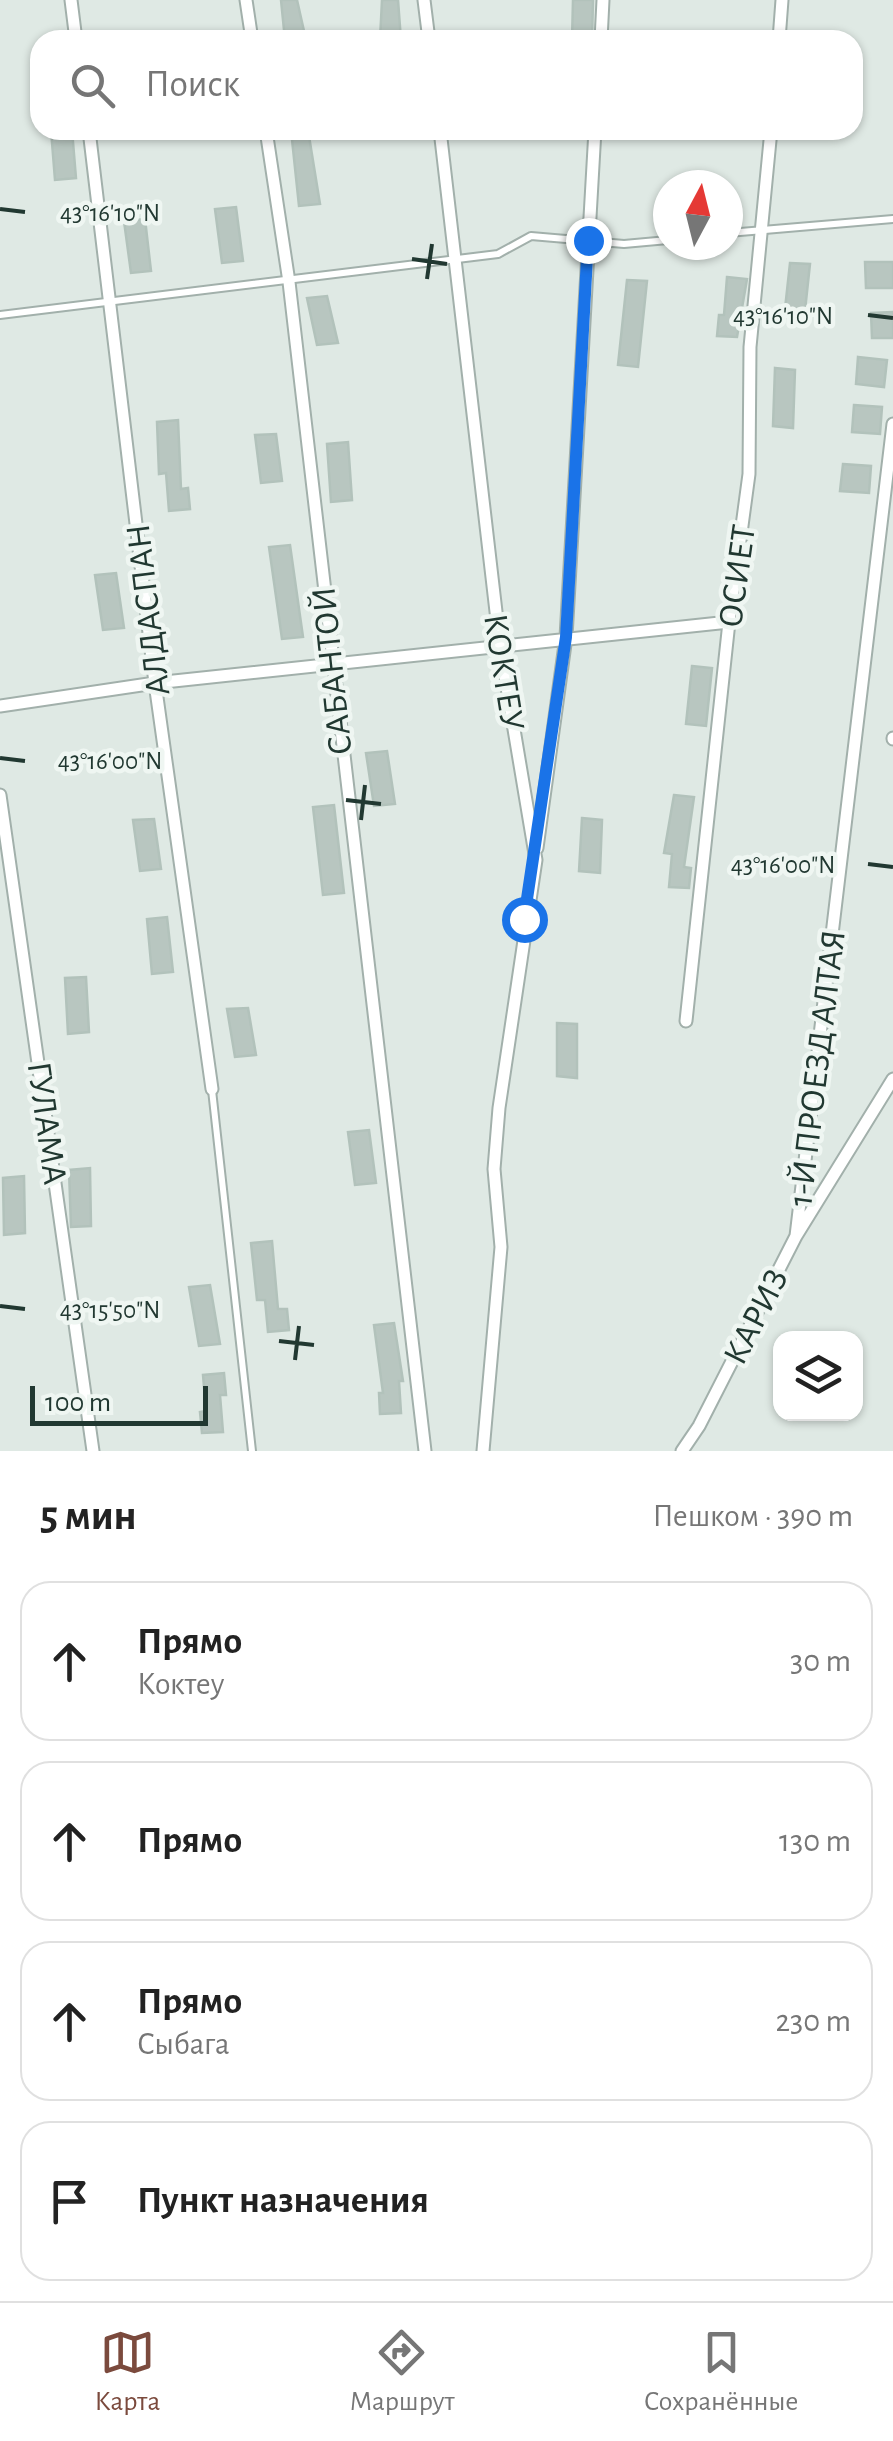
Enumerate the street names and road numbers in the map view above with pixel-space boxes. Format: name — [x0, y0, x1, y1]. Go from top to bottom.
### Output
street label: АЛДАСПАН — [121, 522, 176, 698]
street label: ОСИЕТ — [713, 522, 762, 630]
street label: САБАНТОЙ — [306, 585, 359, 757]
street label: КОКТЕУ — [477, 611, 530, 733]
street label: 1-Й ПРОЕЗД АЛТАЯ — [783, 928, 852, 1208]
street label: ГУЛАМА — [21, 1060, 72, 1187]
street label: КАРИЗ — [718, 1263, 795, 1370]

